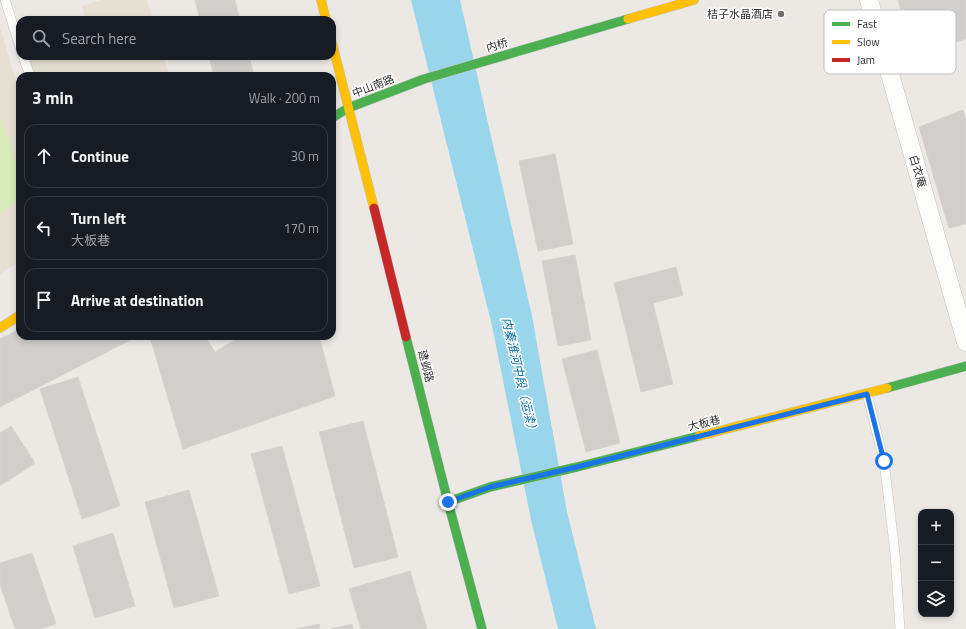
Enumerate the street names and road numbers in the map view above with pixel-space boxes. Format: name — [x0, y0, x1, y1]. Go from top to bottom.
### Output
street label: 内桥 — [484, 34, 510, 56]
street label: 中山南路 — [350, 71, 396, 101]
street label: 白衣庵 — [906, 153, 930, 189]
street label: 建邺路 — [414, 348, 438, 384]
street label: 大板巷 — [686, 411, 722, 435]

